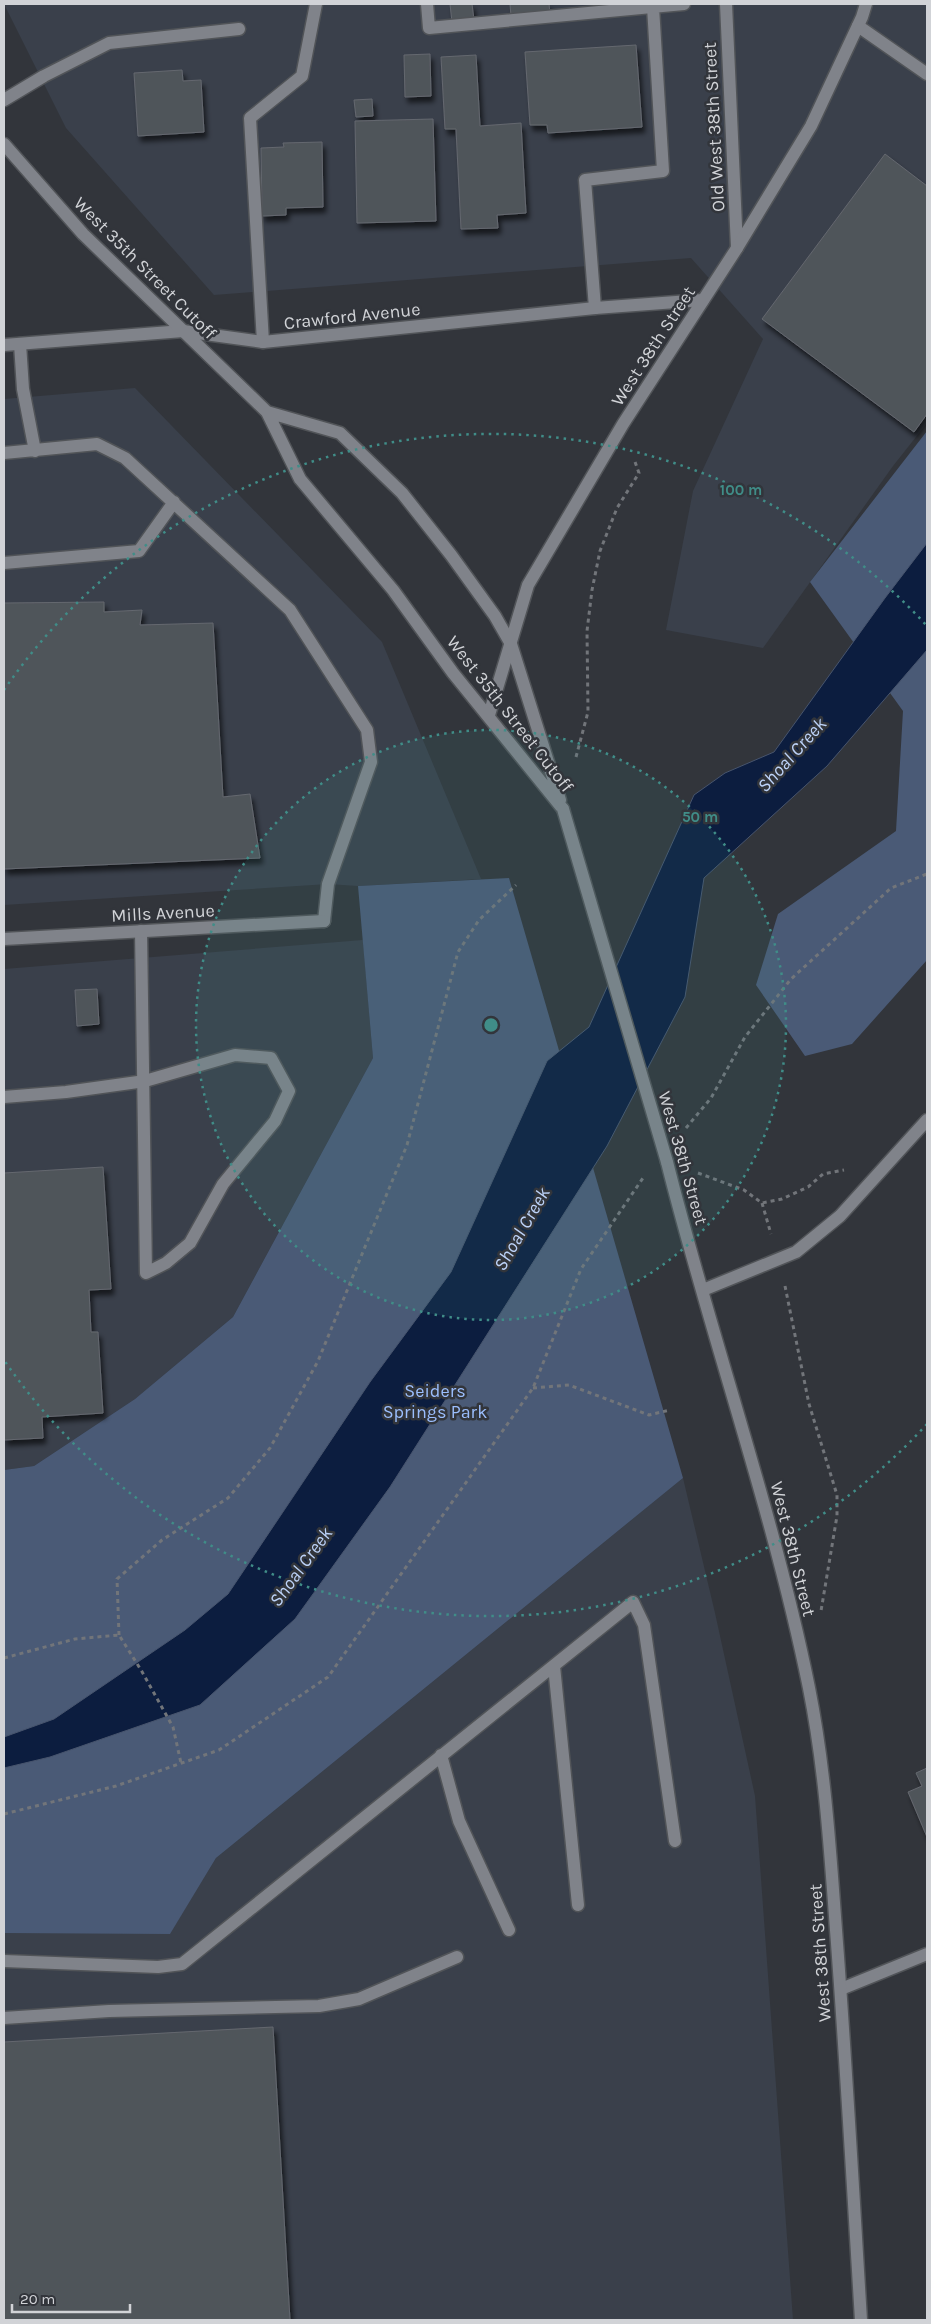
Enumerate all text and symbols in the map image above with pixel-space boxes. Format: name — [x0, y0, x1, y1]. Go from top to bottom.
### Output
street label: Old West 38th Street — [699, 41, 729, 212]
street label: West 35th Street Cutoff — [69, 192, 221, 344]
street label: West 38th Street — [606, 282, 700, 410]
street label: Crawford Avenue — [283, 298, 421, 334]
text: 100 m — [720, 481, 762, 499]
street label: West 35th Street Cutoff — [442, 631, 578, 797]
water label: Shoal Creek — [753, 713, 831, 797]
text: 50 m — [682, 808, 718, 826]
street label: Mills Avenue — [111, 899, 215, 927]
centre of rings — [482, 1016, 500, 1034]
street label: West 38th Street — [653, 1089, 713, 1228]
water label: Shoal Creek — [489, 1183, 555, 1275]
park label: Seiders Springs Park — [383, 1380, 487, 1423]
street label: West 38th Street — [766, 1479, 820, 1619]
water label: Shoal Creek — [265, 1523, 337, 1611]
street label: West 38th Street — [804, 1883, 836, 2023]
scale bar — [12, 2282, 130, 2314]
text: 20 m — [20, 2290, 55, 2308]

